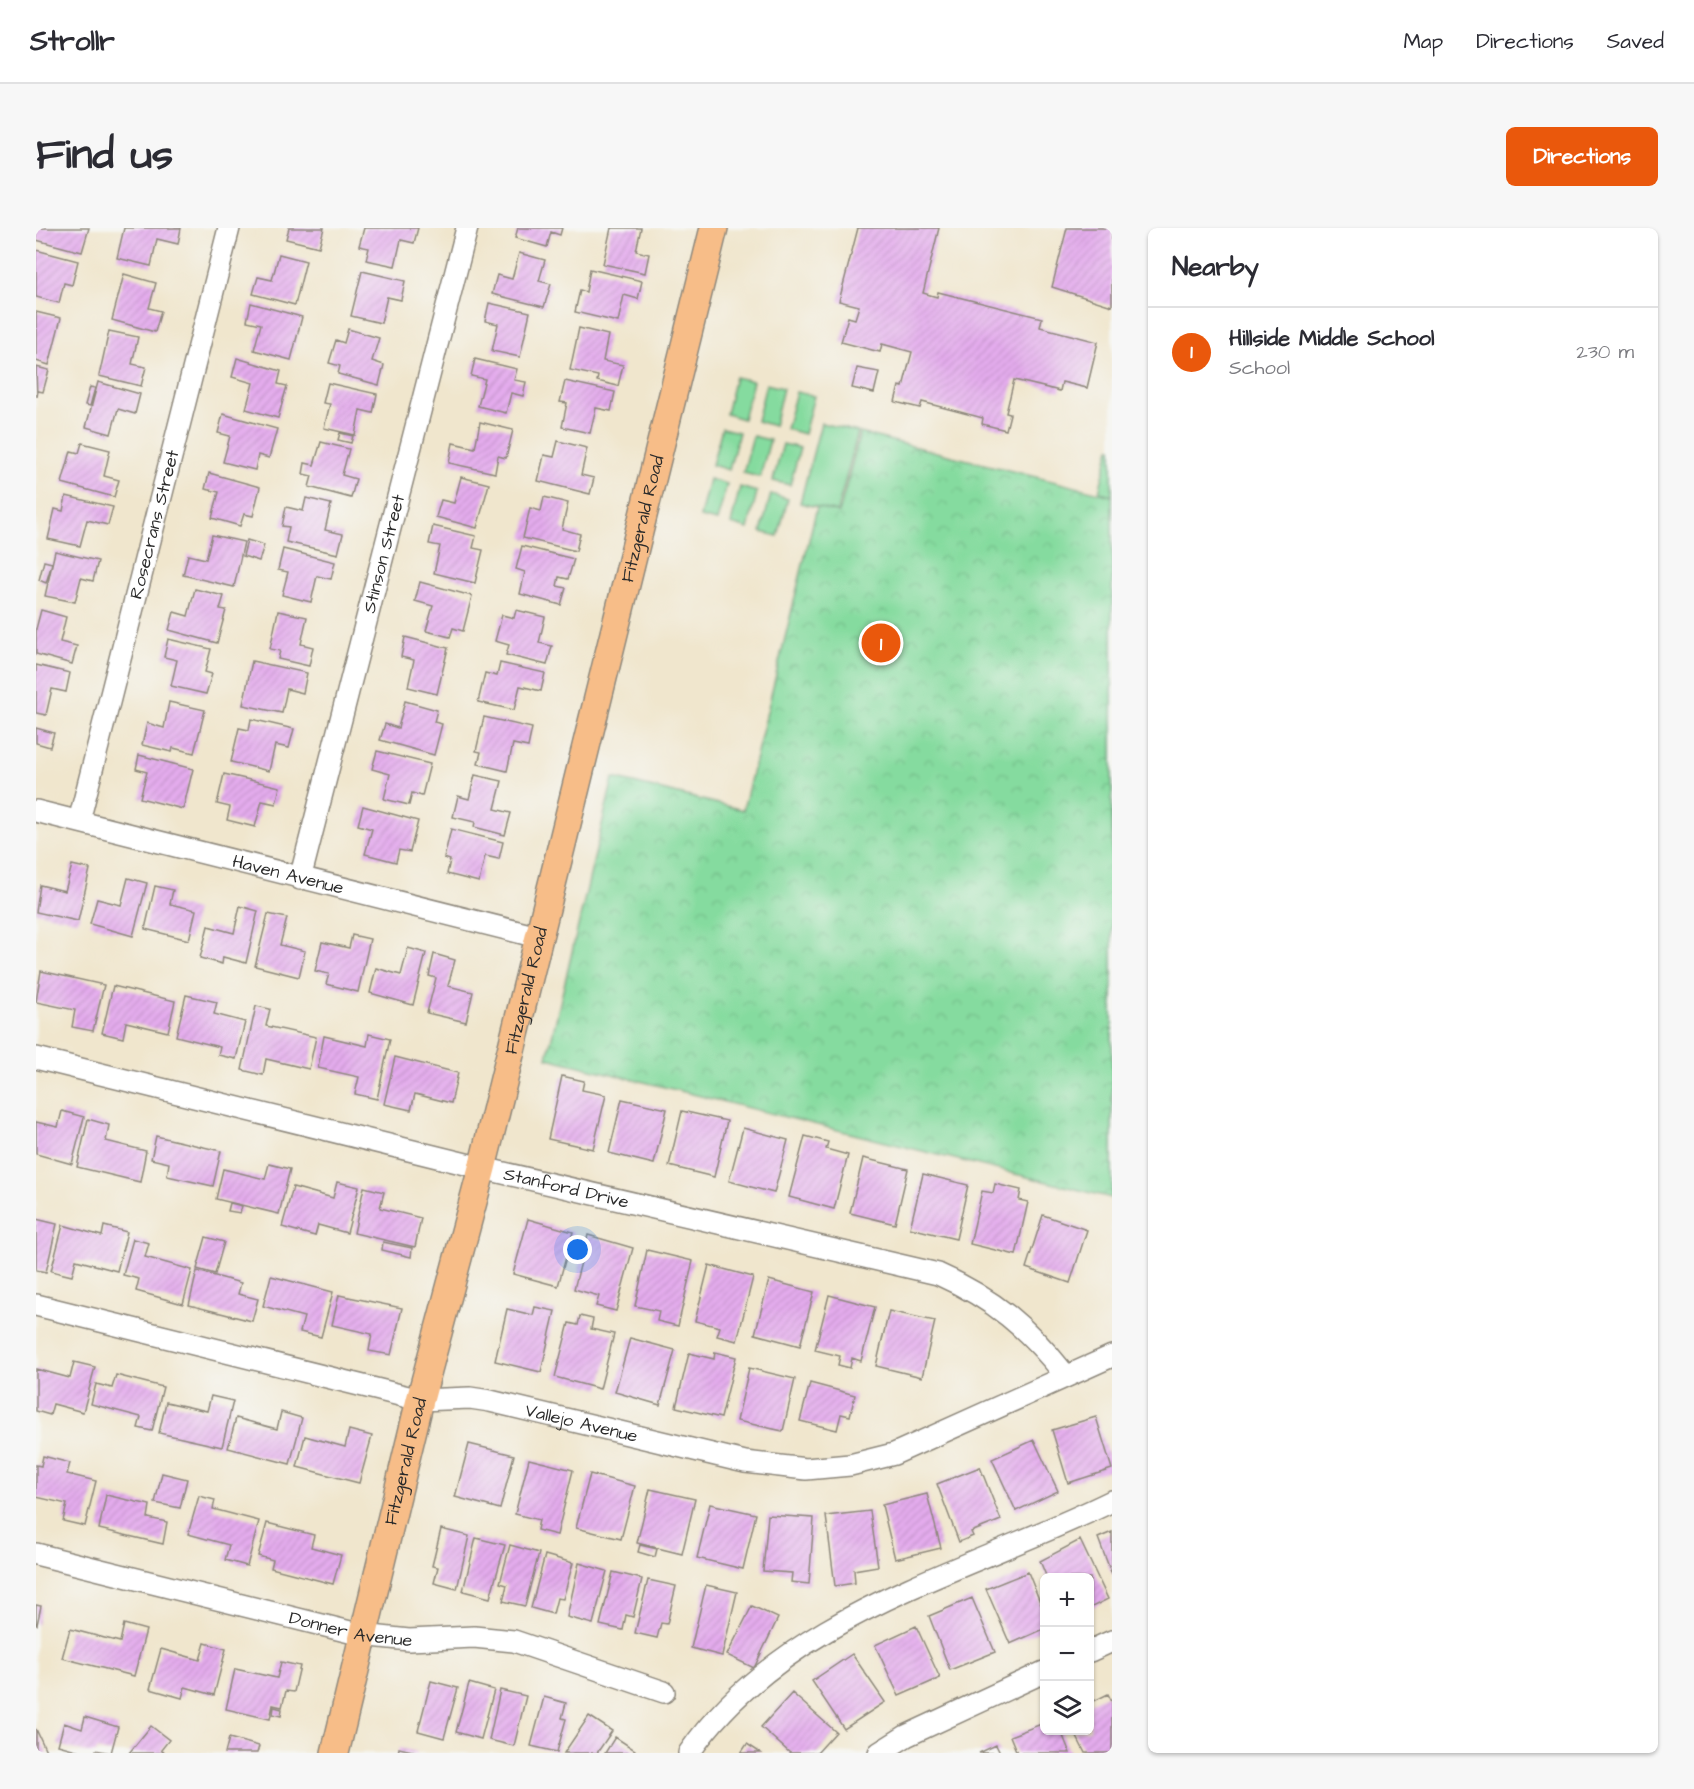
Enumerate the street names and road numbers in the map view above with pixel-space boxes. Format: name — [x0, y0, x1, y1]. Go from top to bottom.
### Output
street label: Rosecrans Street — [124, 446, 186, 602]
street label: Fitzgerald Road — [615, 453, 670, 585]
street label: Stinson Street — [357, 491, 411, 616]
street label: Haven Avenue — [230, 849, 347, 901]
street label: Fitzgerald Road — [499, 924, 554, 1057]
street label: Stanford Drive — [501, 1161, 632, 1215]
street label: Fitzgerald Road — [378, 1395, 433, 1528]
street label: Vallejo Avenue — [523, 1398, 641, 1449]
street label: Donner Avenue — [287, 1605, 414, 1653]

